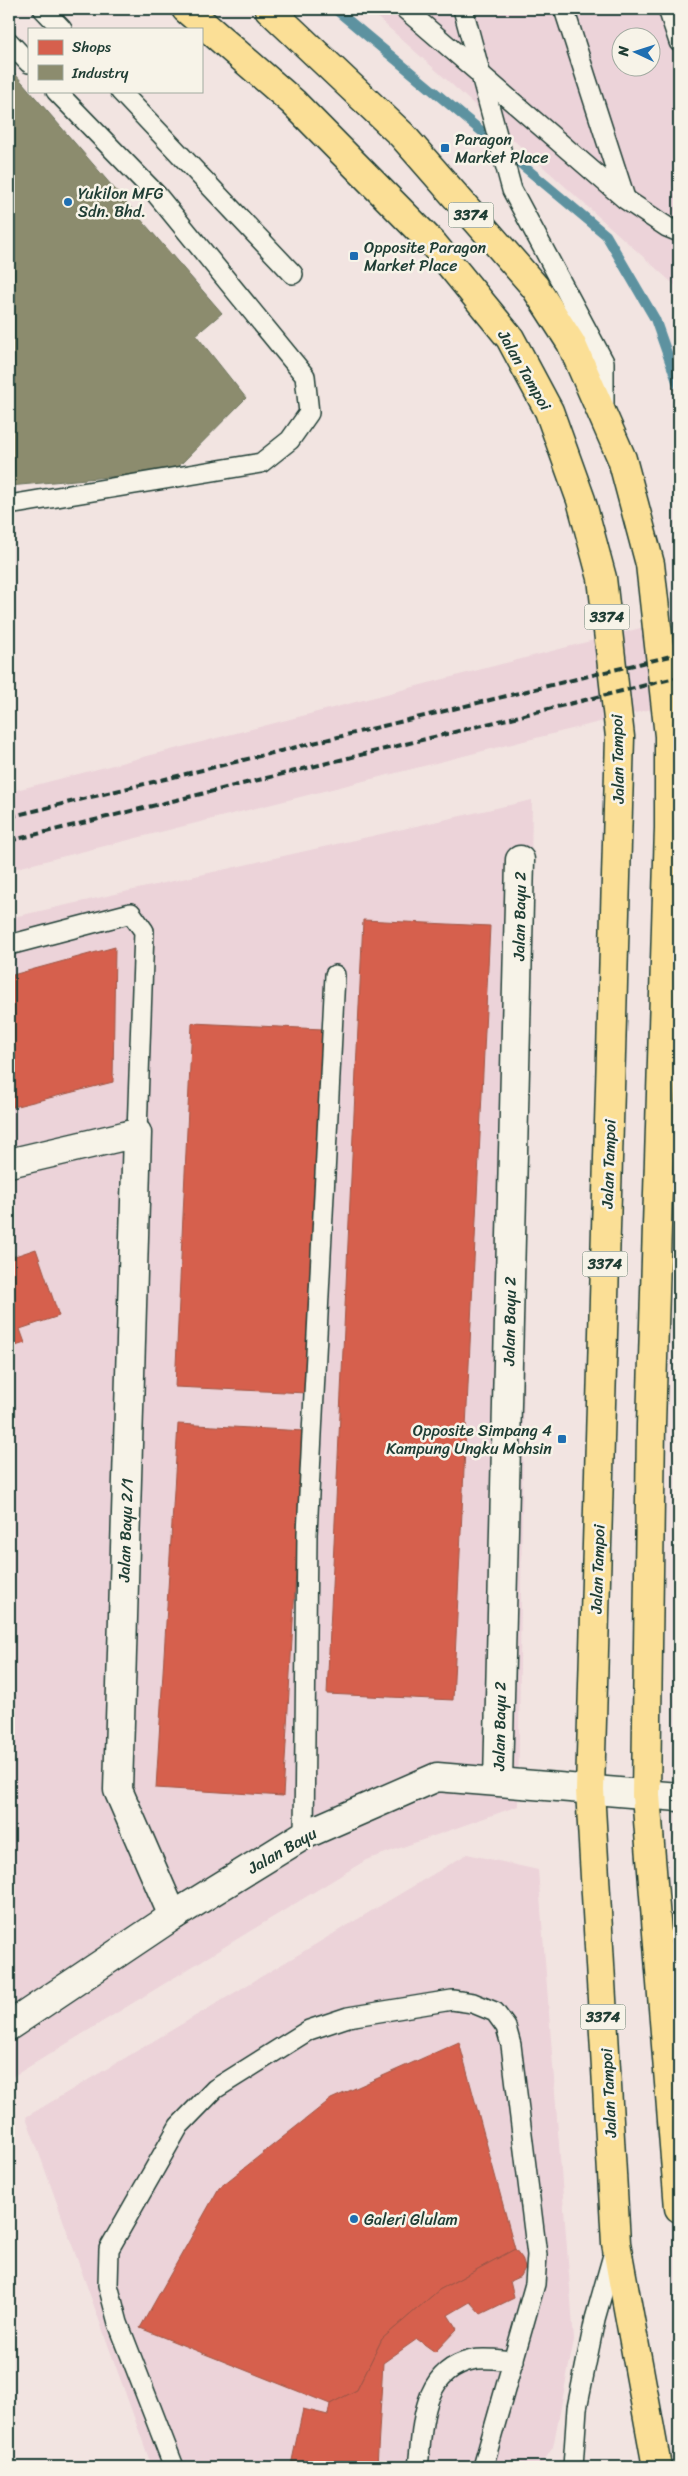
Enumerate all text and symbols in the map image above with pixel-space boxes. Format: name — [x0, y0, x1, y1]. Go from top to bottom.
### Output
legend — [28, 28, 202, 92]
north arrow — [610, 28, 660, 78]
text: Shops — [72, 34, 112, 60]
text: N — [611, 45, 636, 58]
text: Industry — [71, 60, 129, 86]
place label: Paragon Market Place — [455, 125, 549, 172]
marker: Paragon Market Place — [439, 142, 451, 154]
place label: Yukilon MFG Sdn. Bhd. — [78, 179, 164, 226]
marker: Yukilon MFG Sdn. Bhd. — [62, 196, 74, 208]
road number: 3374 — [448, 202, 494, 228]
place label: Opposite Paragon Market Place — [364, 233, 487, 280]
marker: Opposite Paragon Market Place — [348, 250, 360, 262]
street label: Jalan Tampoi — [489, 323, 560, 417]
road number: 3374 — [584, 604, 630, 630]
street label: Jalan Tampoi — [602, 714, 633, 805]
street label: Jalan Bayu 2 — [504, 871, 535, 962]
street label: Jalan Tampoi — [592, 1118, 625, 1210]
road number: 3374 — [582, 1252, 628, 1276]
street label: Jalan Bayu 2 — [494, 1276, 525, 1367]
place label: Opposite Simpang 4 Kampung Ungku Mohsin — [386, 1416, 552, 1463]
marker: Opposite Simpang 4 Kampung Ungku Mohsin — [556, 1433, 568, 1445]
street label: Jalan Bayu 2/1 — [109, 1477, 142, 1584]
street label: Jalan Tampoi — [581, 1523, 614, 1615]
street label: Jalan Bayu 2 — [484, 1681, 515, 1772]
street label: Jalan Bayu — [241, 1819, 323, 1882]
road number: 3374 — [580, 2004, 626, 2030]
street label: Jalan Tampoi — [592, 2047, 625, 2139]
place label: Galeri Glulam — [364, 2205, 458, 2234]
marker: Galeri Glulam — [348, 2213, 360, 2225]

